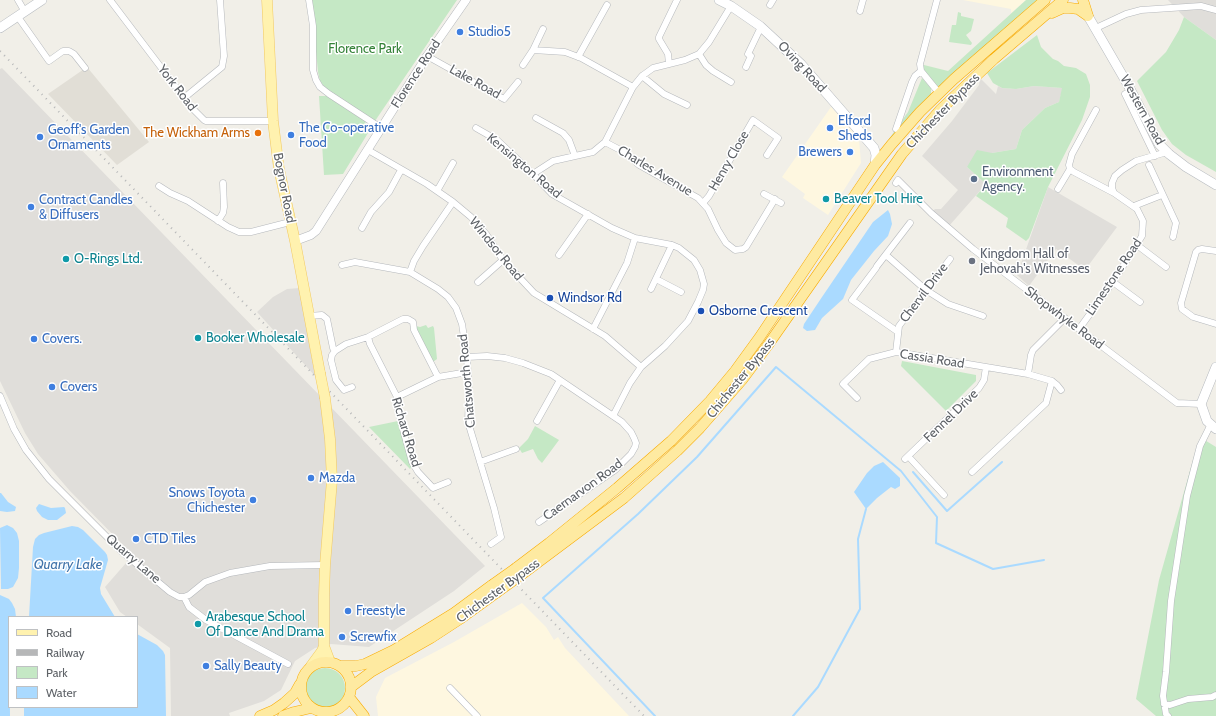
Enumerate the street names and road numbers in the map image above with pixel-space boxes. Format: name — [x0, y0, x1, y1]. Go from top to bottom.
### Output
street label: Florence Road — [388, 37, 444, 111]
street label: Oving Road — [774, 38, 830, 96]
street label: York Road — [154, 62, 200, 114]
street label: Lake Road — [447, 62, 503, 102]
street label: Chichester Bypass — [903, 70, 983, 152]
street label: Western Road — [1116, 72, 1168, 148]
street label: Henry Close — [706, 128, 752, 194]
street label: Kensington Road — [484, 130, 564, 202]
street label: Charles Avenue — [615, 143, 695, 199]
street label: Bognor Road — [270, 152, 298, 224]
street label: Windsor Road — [466, 214, 526, 284]
street label: Limestone Road — [1083, 236, 1145, 318]
street label: Chervil Drive — [897, 260, 951, 326]
street label: Shopwhyke Road — [1021, 283, 1107, 353]
street label: Chatsworth Road — [455, 333, 479, 429]
street label: Chichester Bypass — [704, 335, 778, 421]
street label: Cassia Road — [899, 346, 965, 372]
street label: Fennel Drive — [921, 386, 981, 446]
street label: Richard Road — [388, 395, 424, 469]
street label: Caernarvon Road — [540, 456, 626, 524]
street label: Quarry Lane — [102, 531, 164, 587]
street label: Chichester Bypass — [453, 556, 543, 626]

